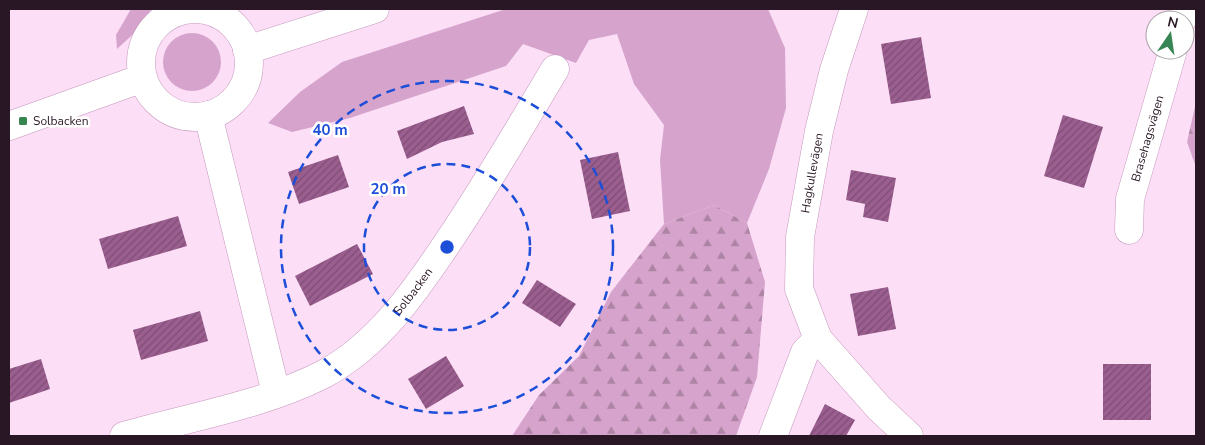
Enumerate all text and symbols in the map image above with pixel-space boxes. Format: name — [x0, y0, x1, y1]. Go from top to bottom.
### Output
north arrow — [1145, 10, 1195, 60]
text: N — [1166, 12, 1180, 33]
street label: Brasehagsvägen — [1127, 93, 1168, 184]
place label: Solbacken — [33, 113, 89, 129]
marker: Solbacken — [17, 115, 29, 127]
text: 40 m — [312, 120, 348, 140]
street label: Hagkullevägen — [797, 132, 827, 214]
text: 20 m — [370, 179, 406, 199]
centre of rings — [438, 238, 456, 256]
street label: Solbacken — [390, 265, 436, 319]

